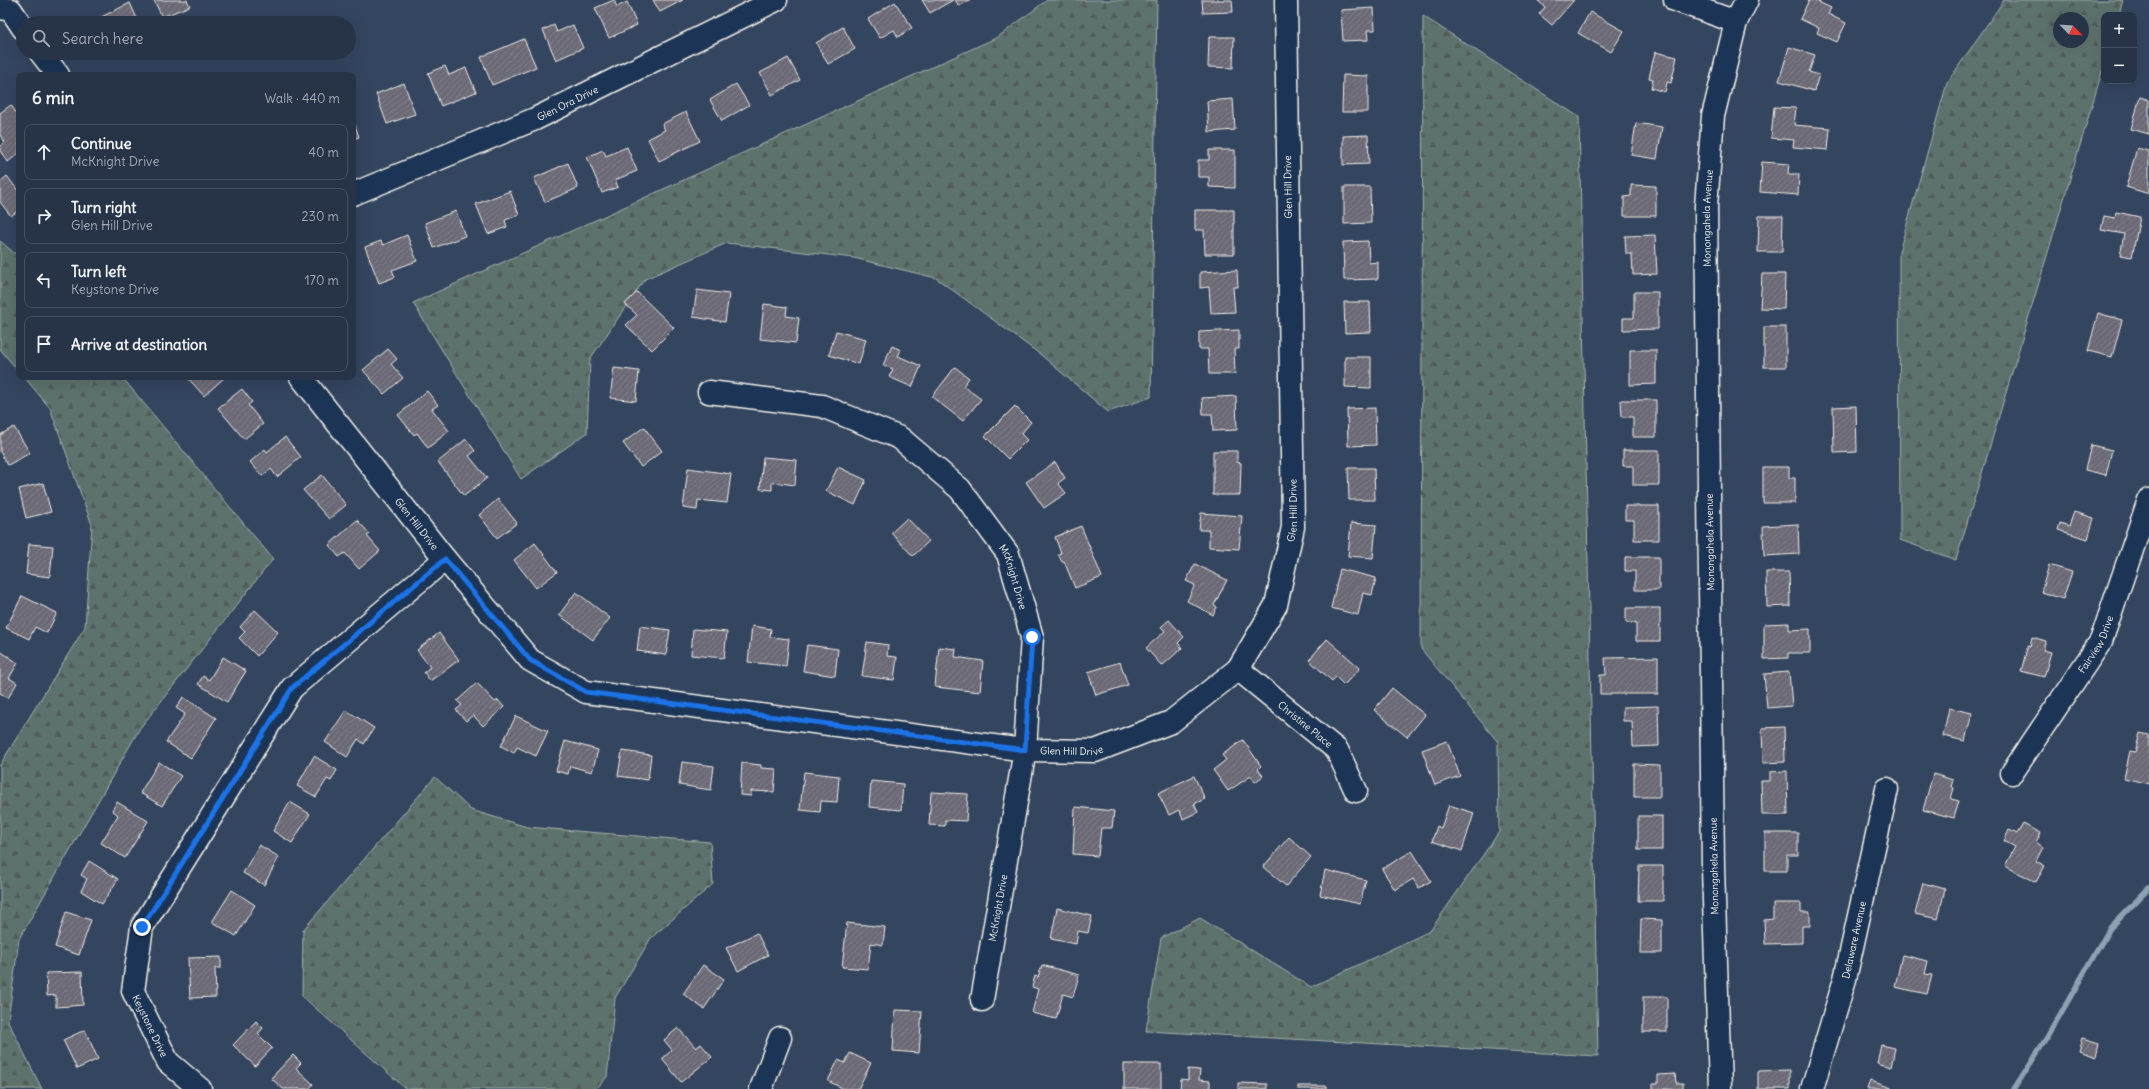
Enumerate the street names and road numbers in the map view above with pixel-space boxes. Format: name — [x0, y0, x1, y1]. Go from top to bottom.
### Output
street label: Glen Ora Drive — [535, 82, 600, 124]
street label: Glen Hill Drive — [1281, 155, 1295, 219]
street label: Monongahela Avenue — [1699, 169, 1715, 267]
street label: Glen Hill Drive — [1283, 479, 1300, 543]
street label: Monongahela Avenue — [1703, 493, 1717, 591]
street label: Glen Hill Drive — [392, 495, 442, 552]
street label: McKnight Drive — [996, 541, 1030, 611]
street label: Fairview Drive — [2075, 614, 2116, 675]
street label: Christine Place — [1275, 698, 1335, 750]
street label: Glen Hill Drive — [1040, 742, 1105, 758]
street label: Monongahela Avenue — [1707, 817, 1721, 915]
street label: McKnight Drive — [986, 873, 1010, 943]
street label: Delaware Avenue — [1839, 900, 1869, 980]
street label: Keystone Drive — [129, 993, 171, 1059]

